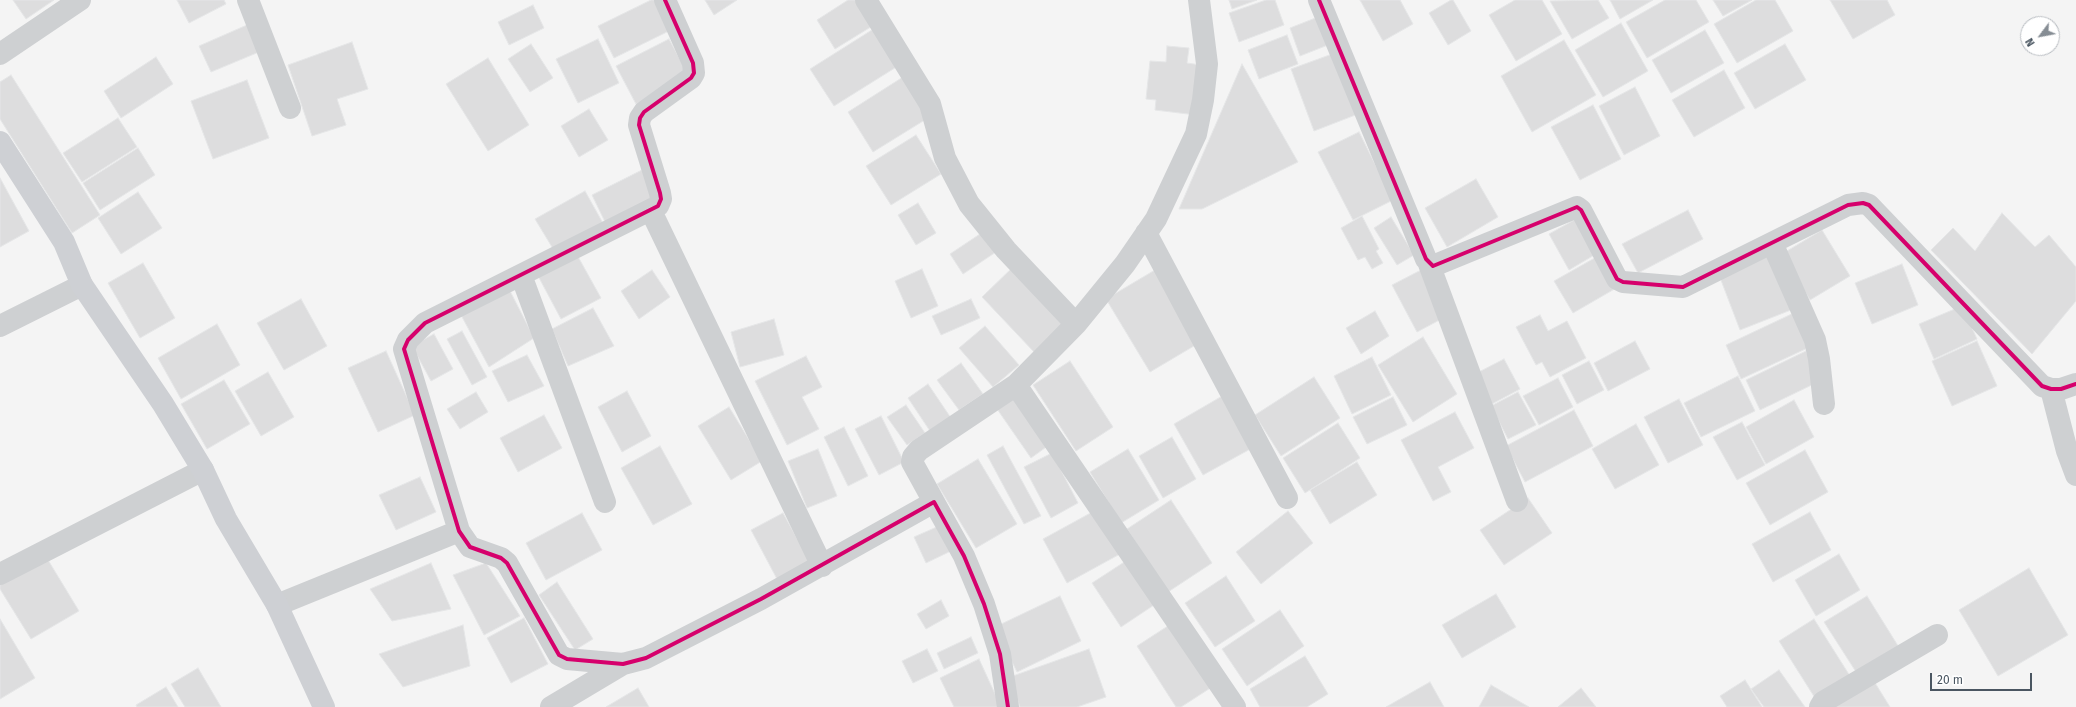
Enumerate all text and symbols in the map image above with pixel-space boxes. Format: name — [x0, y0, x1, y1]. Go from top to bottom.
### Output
north arrow — [2020, 16, 2060, 56]
text: N — [2023, 36, 2038, 49]
scale bar — [1932, 665, 2034, 691]
text: 20 m — [1937, 673, 1963, 687]

